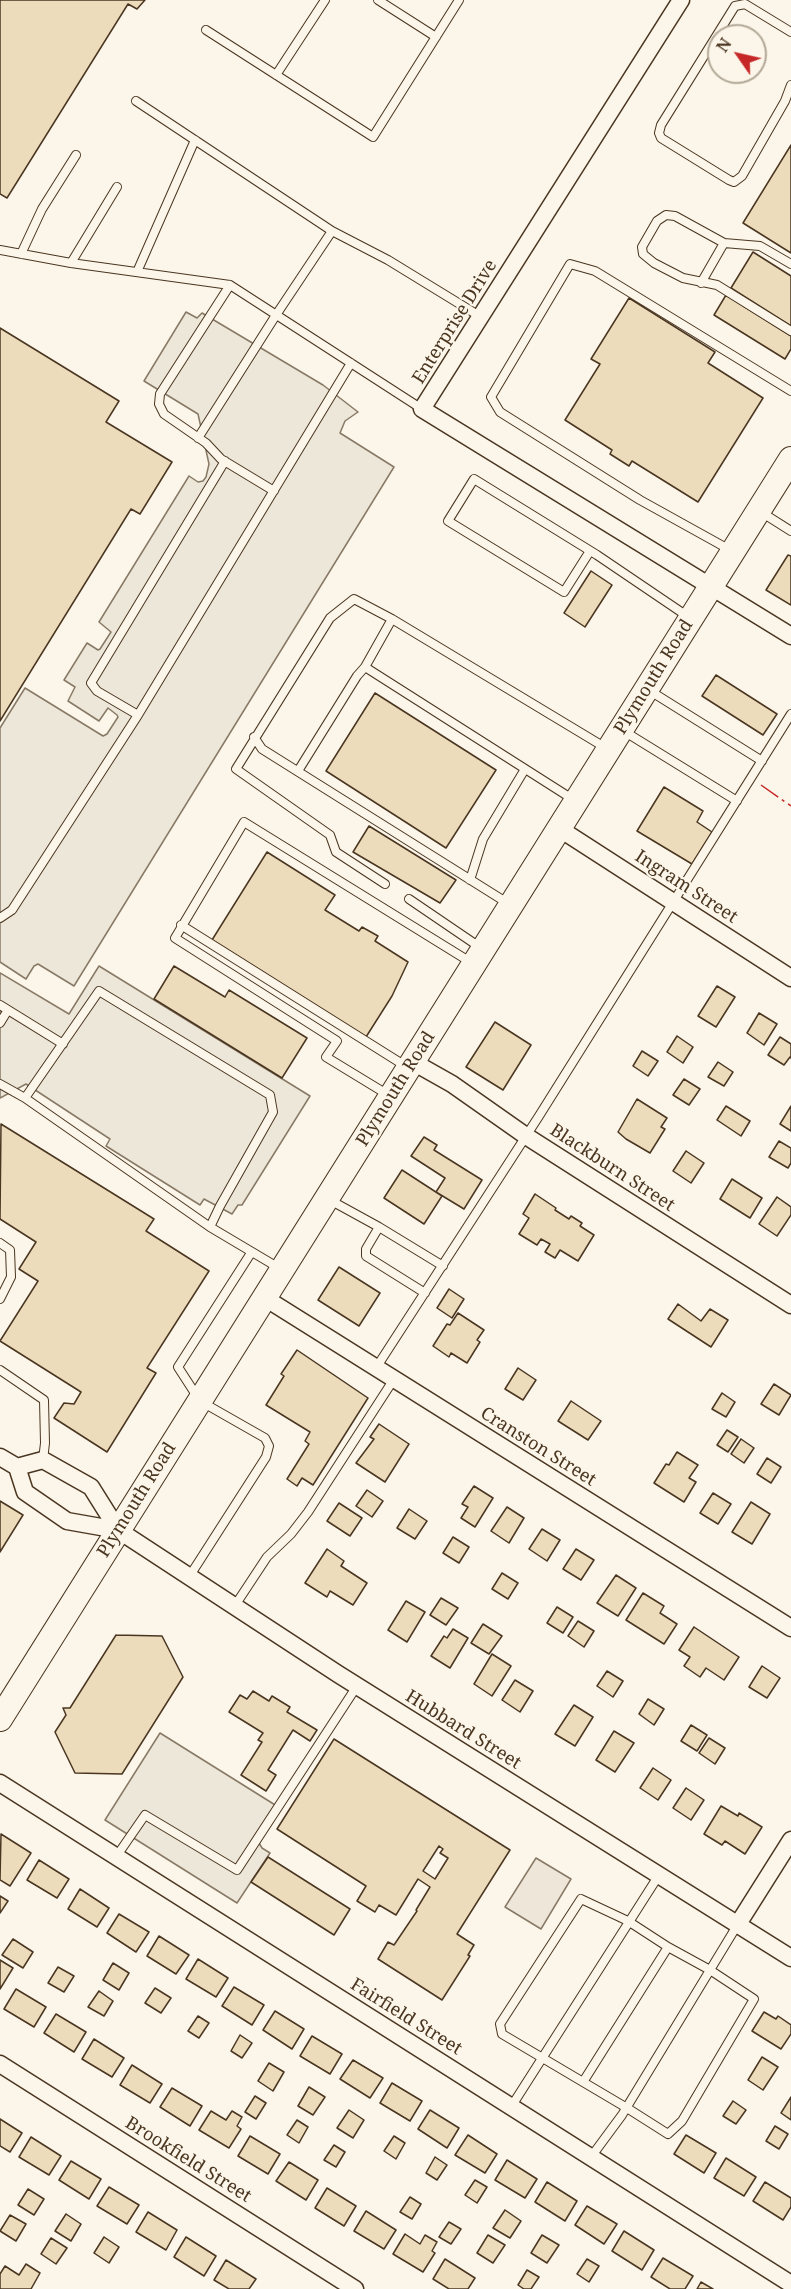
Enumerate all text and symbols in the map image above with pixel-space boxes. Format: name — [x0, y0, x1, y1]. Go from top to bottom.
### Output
north arrow — [707, 24, 767, 84]
text: N — [711, 34, 736, 56]
street label: Enterprise Drive — [408, 256, 502, 388]
street label: Plymouth Road — [610, 616, 698, 738]
street label: Ingram Street — [631, 846, 741, 928]
street label: Plymouth Road — [352, 1028, 440, 1150]
street label: Blackburn Street — [546, 1120, 678, 1216]
street label: Cranston Street — [476, 1403, 600, 1491]
street label: Plymouth Road — [93, 1439, 181, 1561]
street label: Hubbard Street — [401, 1686, 525, 1774]
street label: Fairfield Street — [346, 1974, 466, 2060]
street label: Brookfield Street — [121, 2113, 255, 2207]

